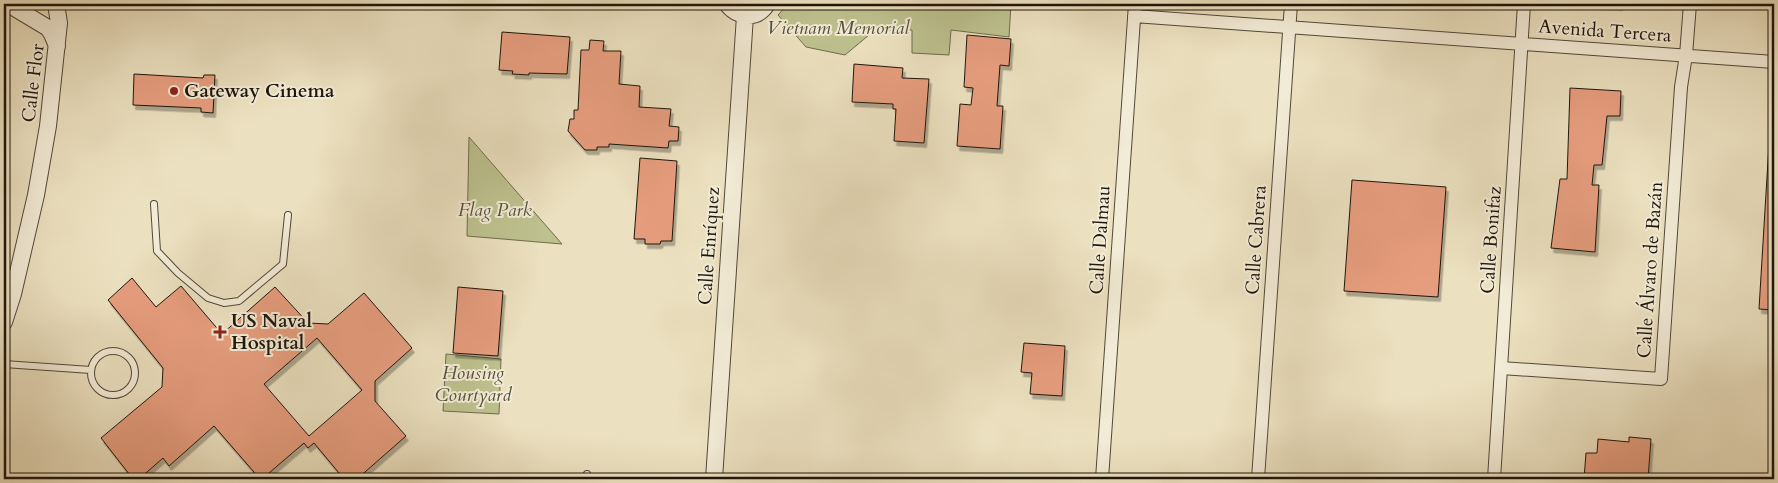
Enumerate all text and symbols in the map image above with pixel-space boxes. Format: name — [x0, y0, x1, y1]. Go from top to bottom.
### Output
street label: Avenida Tercera — [1538, 13, 1672, 49]
park label: Vietnam Memorial — [767, 15, 910, 41]
street label: Calle Flor — [15, 42, 51, 124]
place label: Gateway Cinema — [184, 78, 335, 104]
marker: Gateway Cinema — [168, 85, 180, 97]
street label: Calle Álvaro de Bazán — [1631, 181, 1669, 359]
street label: Calle Cabrera — [1239, 184, 1273, 296]
street label: Calle Enríquez — [692, 185, 726, 306]
street label: Calle Dalmau — [1083, 185, 1117, 295]
street label: Calle Bonifaz — [1474, 185, 1508, 295]
park label: Flag Park — [458, 197, 533, 223]
place label: US Naval Hospital — [231, 308, 312, 356]
marker: US Naval Hospital — [213, 325, 227, 339]
park label: Housing Courtyard — [435, 360, 512, 408]

